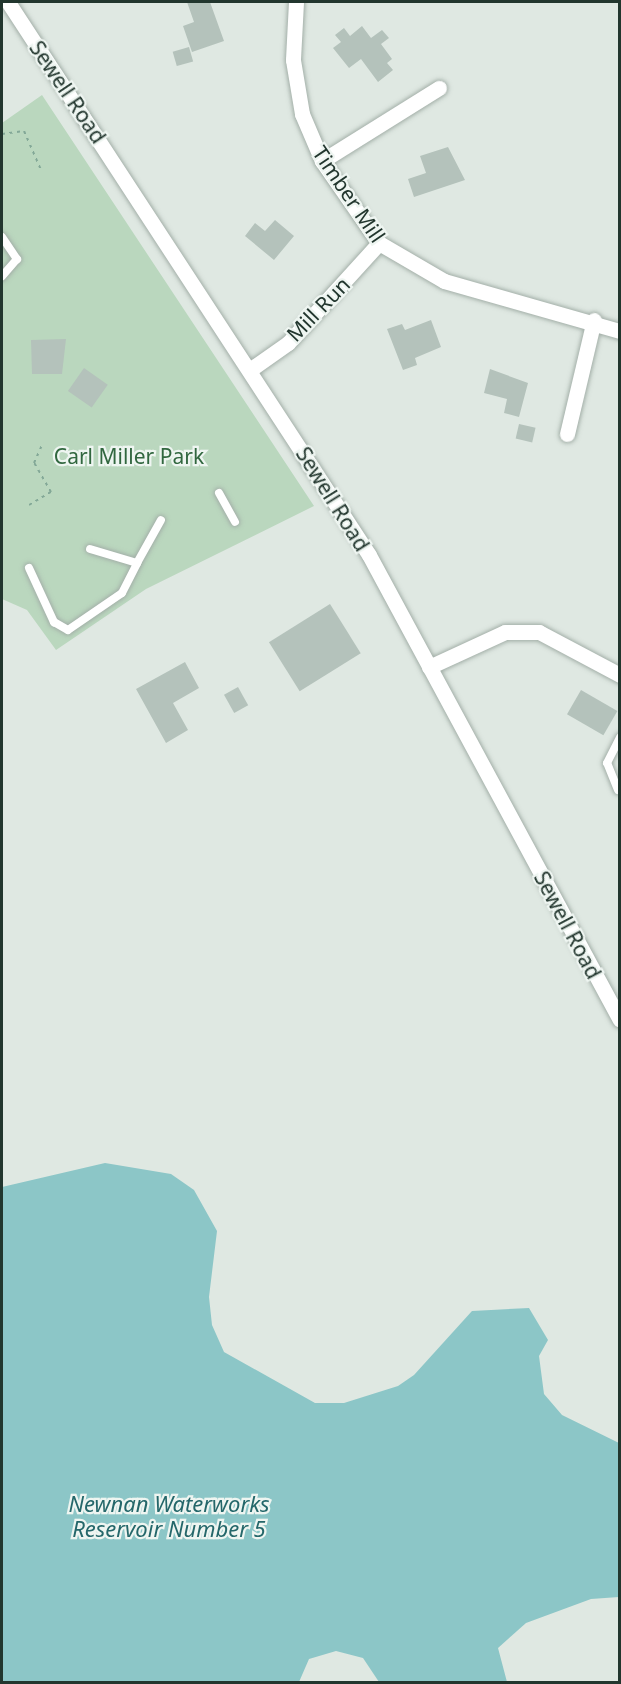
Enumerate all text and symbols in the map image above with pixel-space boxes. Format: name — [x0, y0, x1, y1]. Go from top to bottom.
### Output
street label: Sewell Road — [25, 36, 111, 148]
street label: Timber Mill — [308, 141, 390, 247]
street label: Mill Run — [281, 272, 355, 346]
street label: Sewell Road — [291, 442, 375, 556]
park label: Carl Miller Park — [54, 443, 204, 469]
street label: Sewell Road — [529, 867, 607, 983]
water label: Newnan Waterworks Reservoir Number 5 — [68, 1490, 270, 1542]

